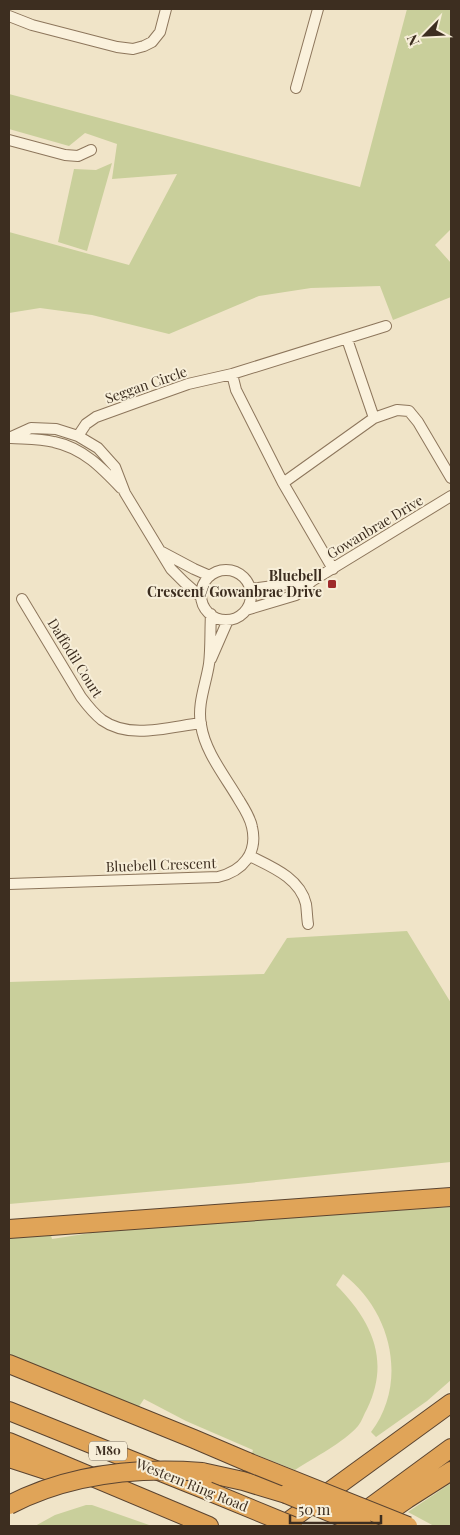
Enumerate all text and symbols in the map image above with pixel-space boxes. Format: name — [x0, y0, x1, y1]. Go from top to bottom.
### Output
north arrow — [400, 10, 450, 60]
text: N — [402, 32, 423, 49]
street label: Seggan Circle — [102, 362, 189, 407]
street label: Gowanbrae Drive — [323, 490, 427, 563]
place label: Bluebell Crescent/Gowanbrae Drive — [147, 566, 323, 601]
marker: Bluebell Crescent/Gowanbrae Drive — [326, 578, 338, 590]
street label: Daffodil Court — [44, 615, 108, 702]
street label: Bluebell Crescent — [105, 853, 218, 876]
road number: M80 — [89, 1442, 127, 1460]
street label: Western Ring Road — [132, 1453, 251, 1516]
scale bar — [290, 1492, 381, 1524]
text: 50 m — [298, 1499, 331, 1519]

